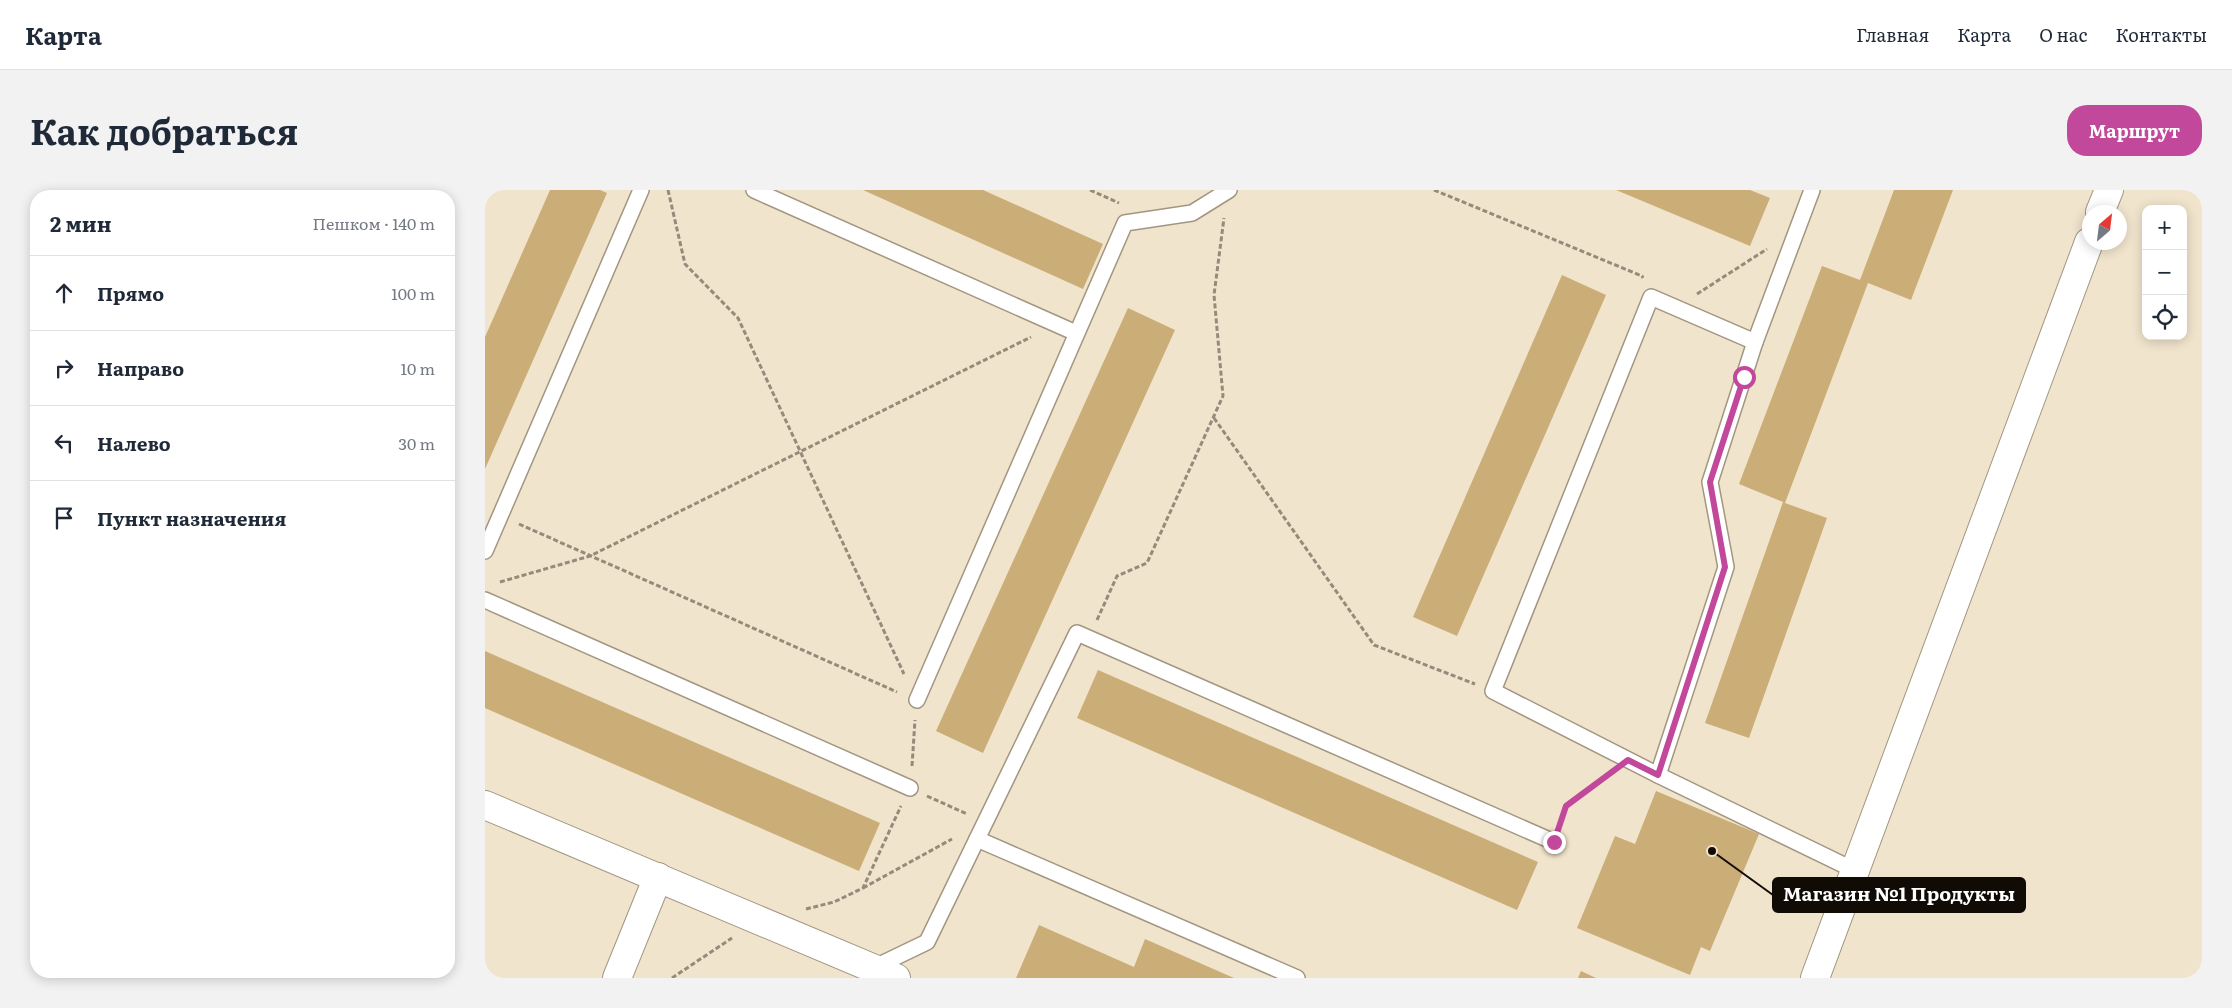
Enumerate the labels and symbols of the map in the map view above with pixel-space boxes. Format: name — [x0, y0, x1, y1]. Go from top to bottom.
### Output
north arrow — [2082, 205, 2127, 250]
route start — [1733, 366, 1756, 389]
route end — [1543, 831, 1566, 854]
callout: Магазин №1 Продукты — [1773, 878, 2025, 912]
text: Магазин №1 Продукты — [1783, 879, 2015, 907]

